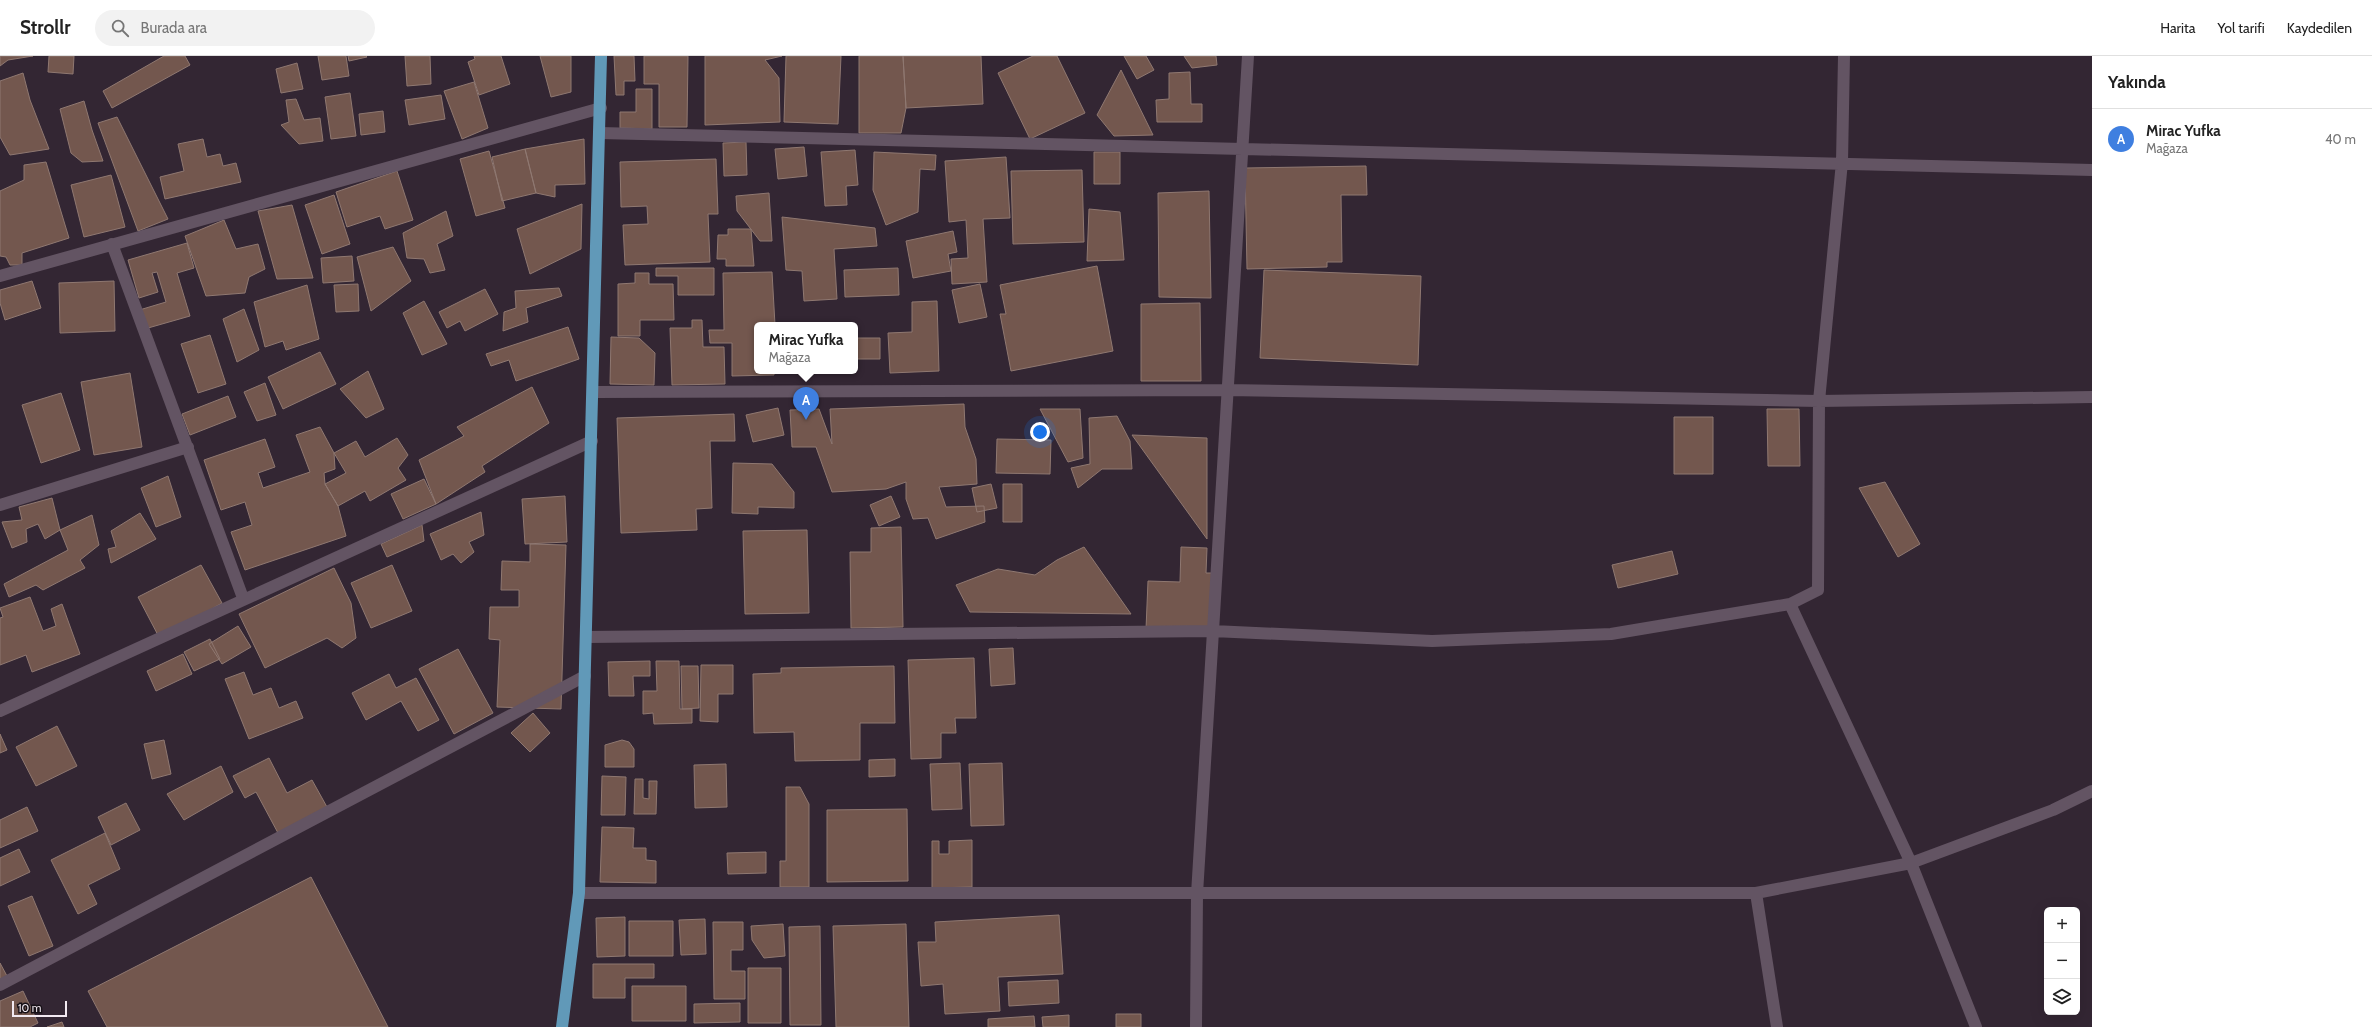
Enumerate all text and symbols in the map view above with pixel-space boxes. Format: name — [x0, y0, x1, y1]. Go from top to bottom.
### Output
search box — [95, 10, 375, 46]
text: Strollr — [20, 16, 71, 39]
icon: search — [109, 17, 131, 39]
text: Burada ara — [141, 19, 207, 37]
text: Harita — [2160, 19, 2195, 37]
text: Yol tarifi — [2217, 19, 2265, 37]
text: Kaydedilen — [2287, 19, 2352, 37]
text: Yakında — [2108, 72, 2166, 92]
text: Mirac Yufka — [2146, 122, 2221, 140]
text: A — [2117, 131, 2125, 147]
text: 40 m — [2325, 131, 2356, 147]
text: Mağaza — [2146, 140, 2188, 156]
popup — [754, 322, 858, 374]
text: Mirac Yufka — [769, 331, 843, 349]
text: Mağaza — [769, 349, 810, 365]
pin: A — [793, 387, 819, 420]
your location — [1030, 422, 1050, 442]
map controls — [2044, 907, 2080, 1015]
button: + — [2044, 907, 2080, 943]
button: − — [2044, 943, 2080, 979]
button: layers — [2044, 979, 2080, 1015]
scale bar — [12, 999, 67, 1018]
text: 10 m — [18, 1001, 41, 1015]

